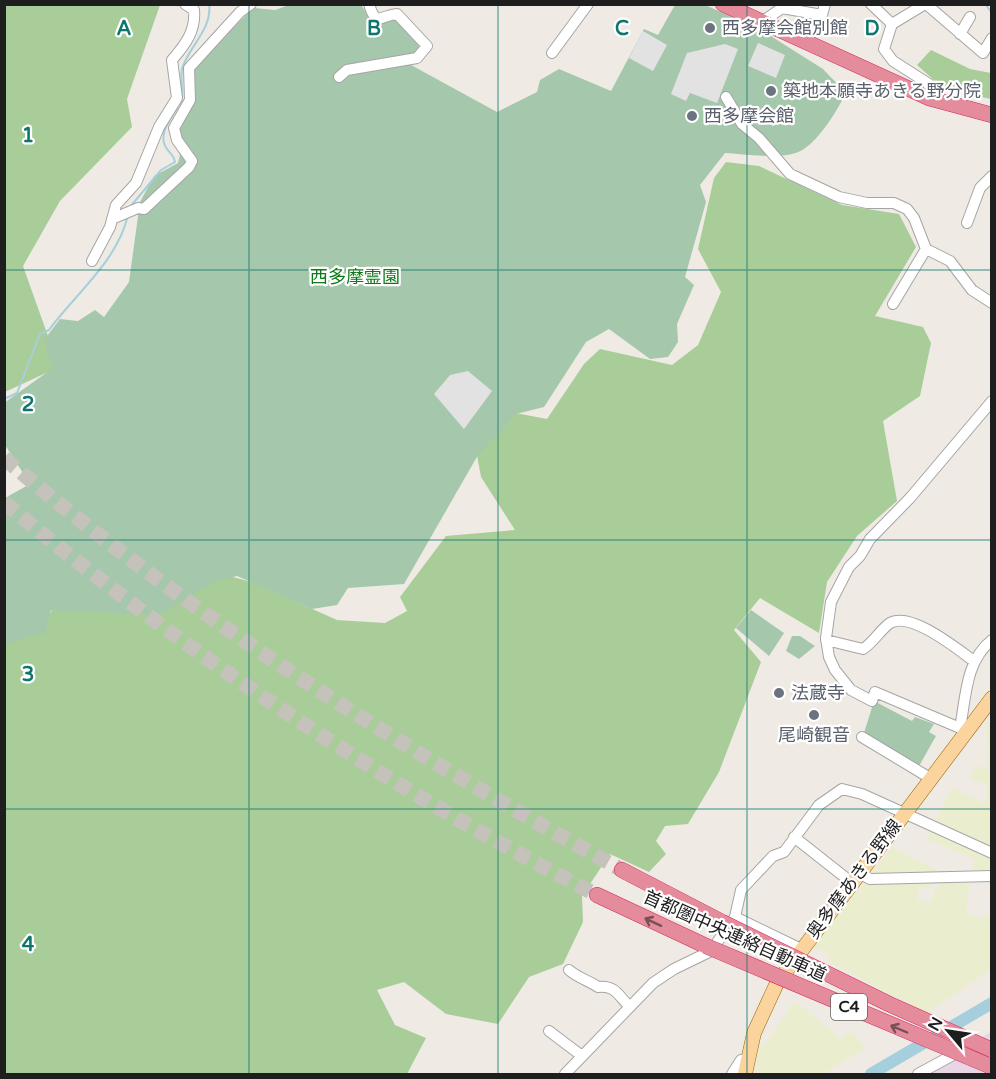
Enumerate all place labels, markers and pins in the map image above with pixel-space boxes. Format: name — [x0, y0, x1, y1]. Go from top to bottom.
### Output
place label: 西多摩会館別館 — [722, 17, 848, 39]
marker: 西多摩会館別館 — [703, 21, 717, 35]
place label: 築地本願寺あきる野分院 — [783, 80, 981, 102]
marker: 築地本願寺あきる野分院 — [764, 84, 778, 98]
place label: 西多摩会館 — [704, 105, 794, 127]
marker: 西多摩会館 — [685, 109, 699, 123]
place label: 法蔵寺 — [791, 682, 845, 704]
marker: 法蔵寺 — [772, 686, 786, 700]
marker: 尾崎観音 — [807, 708, 821, 722]
place label: 尾崎観音 — [778, 724, 850, 746]

